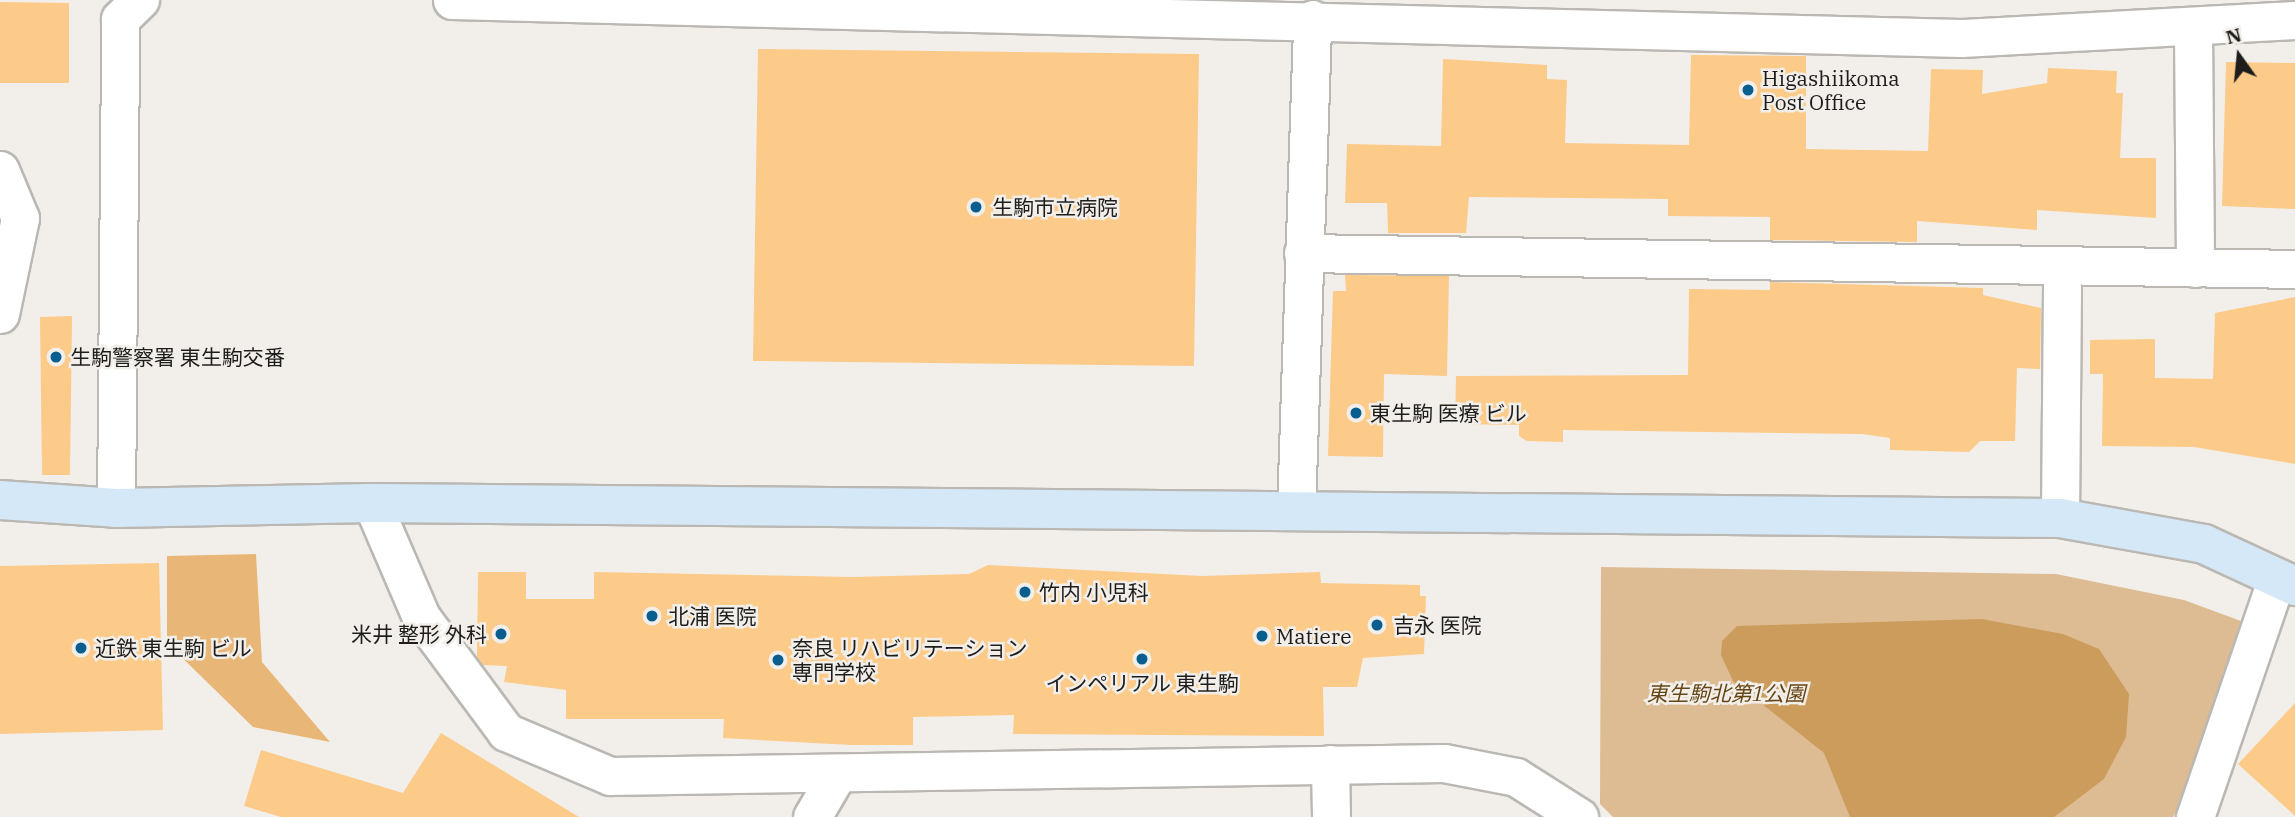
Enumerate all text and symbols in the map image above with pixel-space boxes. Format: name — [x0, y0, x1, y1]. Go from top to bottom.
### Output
north arrow — [2204, 21, 2274, 91]
text: N — [2223, 22, 2244, 49]
place label: Higashiikoma Post Office — [1762, 65, 1900, 115]
marker: Higashiikoma Post Office — [1740, 82, 1756, 98]
place label: 生駒市立病院 — [992, 194, 1118, 220]
marker: 生駒市立病院 — [966, 197, 986, 217]
place label: 生駒警察署 東生駒交番 — [70, 344, 285, 370]
marker: 生駒警察署 東生駒交番 — [48, 349, 64, 365]
place label: 東生駒 医療 ビル — [1370, 400, 1527, 426]
marker: 東生駒 医療 ビル — [1348, 405, 1364, 421]
place label: 竹内 小児科 — [1039, 579, 1149, 605]
marker: 竹内 小児科 — [1017, 584, 1033, 600]
place label: 北浦 医院 — [668, 603, 757, 629]
marker: 北浦 医院 — [642, 606, 662, 626]
place label: 吉永 医院 — [1393, 612, 1482, 638]
marker: 吉永 医院 — [1367, 615, 1387, 635]
place label: 米井 整形 外科 — [351, 621, 487, 647]
place label: Matiere — [1276, 623, 1351, 649]
marker: 米井 整形 外科 — [493, 626, 509, 642]
marker: Matiere — [1254, 628, 1270, 644]
place label: 近鉄 東生駒 ビル — [95, 635, 252, 661]
place label: 奈良 リハビリテーション 専門学校 — [792, 635, 1028, 685]
marker: 近鉄 東生駒 ビル — [73, 640, 89, 656]
marker: インペリアル 東生駒 — [1134, 651, 1150, 667]
marker: 奈良 リハビリテーション 専門学校 — [770, 652, 786, 668]
place label: インペリアル 東生駒 — [1045, 670, 1239, 696]
park label: 東生駒北第1公園 — [1647, 680, 1805, 706]

